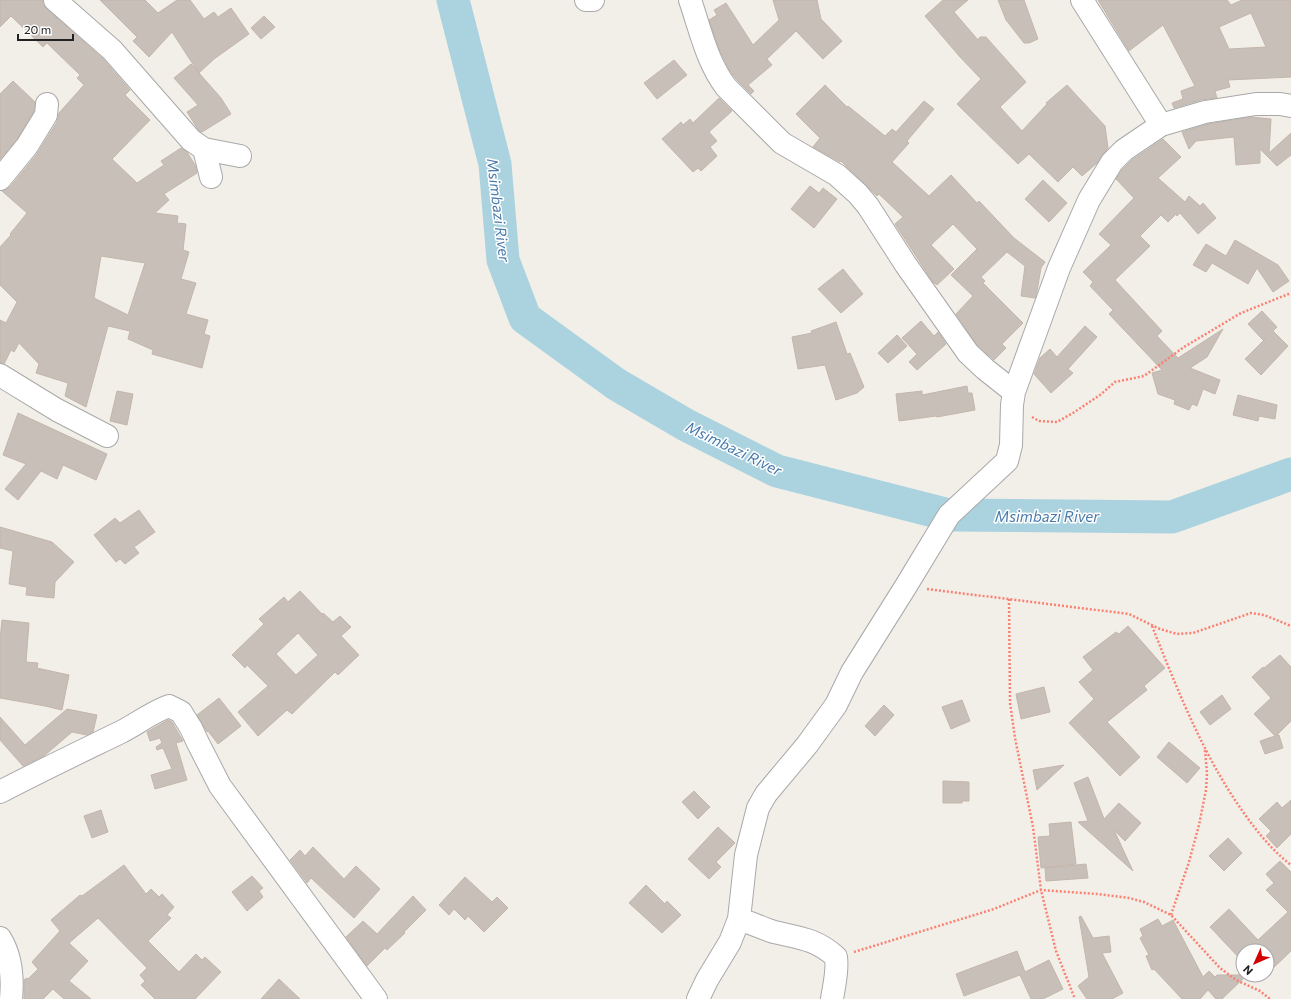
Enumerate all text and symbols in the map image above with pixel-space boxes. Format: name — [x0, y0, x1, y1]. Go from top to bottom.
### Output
scale bar — [18, 16, 73, 42]
text: 20 m — [24, 22, 51, 36]
water label: Msimbazi River — [484, 157, 514, 264]
water label: Msimbazi River — [683, 417, 786, 479]
water label: Msimbazi River — [995, 507, 1100, 525]
north arrow — [1235, 943, 1275, 983]
text: N — [1240, 963, 1255, 978]

